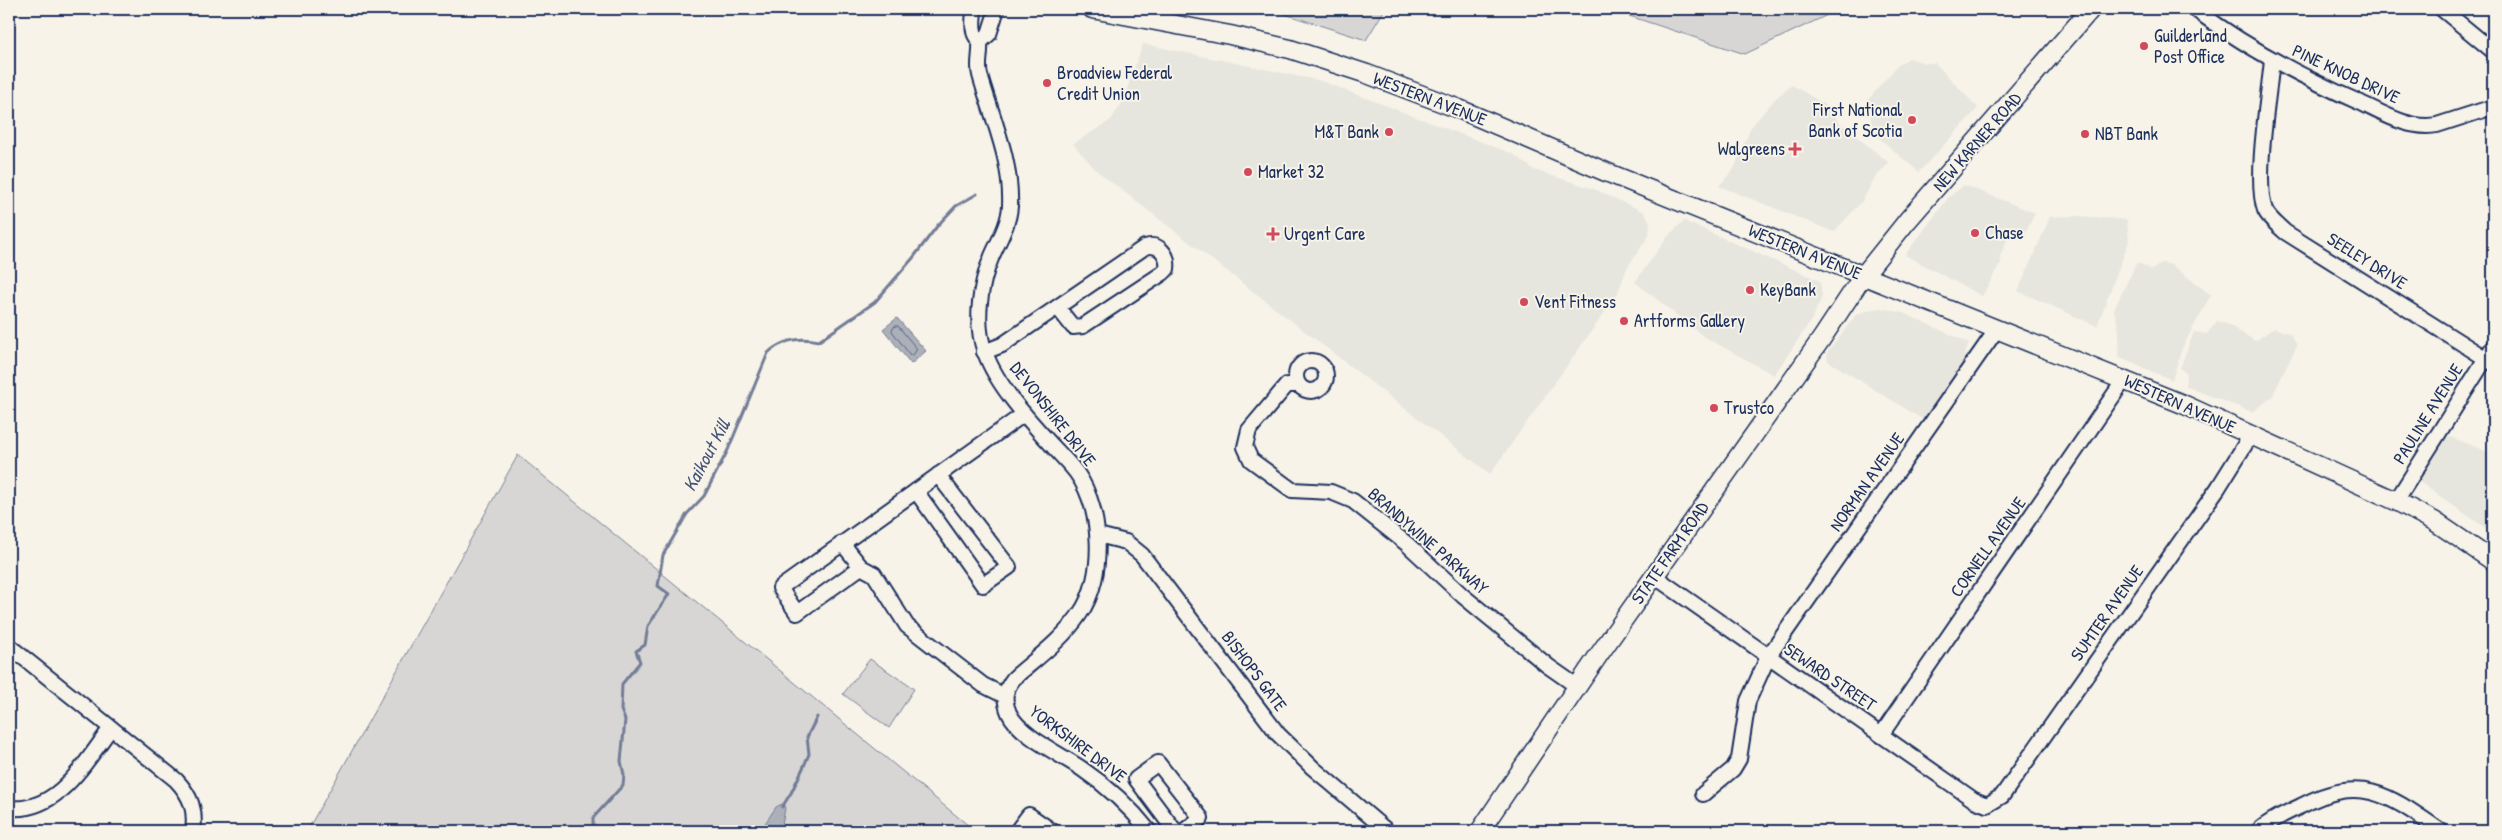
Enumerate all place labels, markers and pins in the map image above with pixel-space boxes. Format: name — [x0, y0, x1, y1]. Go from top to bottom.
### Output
place label: Guilderland Post Office — [2154, 23, 2227, 69]
marker: Guilderland Post Office — [2138, 40, 2150, 52]
place label: Broadview Federal Credit Union — [1057, 60, 1172, 106]
marker: Broadview Federal Credit Union — [1041, 77, 1053, 89]
place label: First National Bank of Scotia — [1808, 97, 1902, 143]
marker: First National Bank of Scotia — [1906, 114, 1918, 126]
place label: M&T Bank — [1314, 119, 1380, 144]
place label: NBT Bank — [2095, 121, 2159, 146]
marker: M&T Bank — [1383, 126, 1395, 138]
marker: NBT Bank — [2079, 128, 2091, 140]
place label: Walgreens — [1718, 136, 1785, 161]
marker: Walgreens — [1789, 143, 1801, 155]
place label: Market 32 — [1258, 159, 1325, 184]
marker: Market 32 — [1242, 166, 1254, 178]
place label: Chase — [1985, 220, 2024, 245]
place label: Urgent Care — [1284, 221, 1366, 246]
marker: Urgent Care — [1266, 227, 1280, 241]
marker: Chase — [1969, 227, 1981, 239]
place label: KeyBank — [1760, 277, 1817, 302]
marker: KeyBank — [1744, 284, 1756, 296]
place label: Vent Fitness — [1534, 289, 1616, 314]
marker: Vent Fitness — [1518, 296, 1530, 308]
place label: Artforms Gallery — [1634, 308, 1745, 333]
marker: Artforms Gallery — [1618, 315, 1630, 327]
place label: Trustco — [1724, 395, 1774, 420]
marker: Trustco — [1708, 402, 1720, 414]

